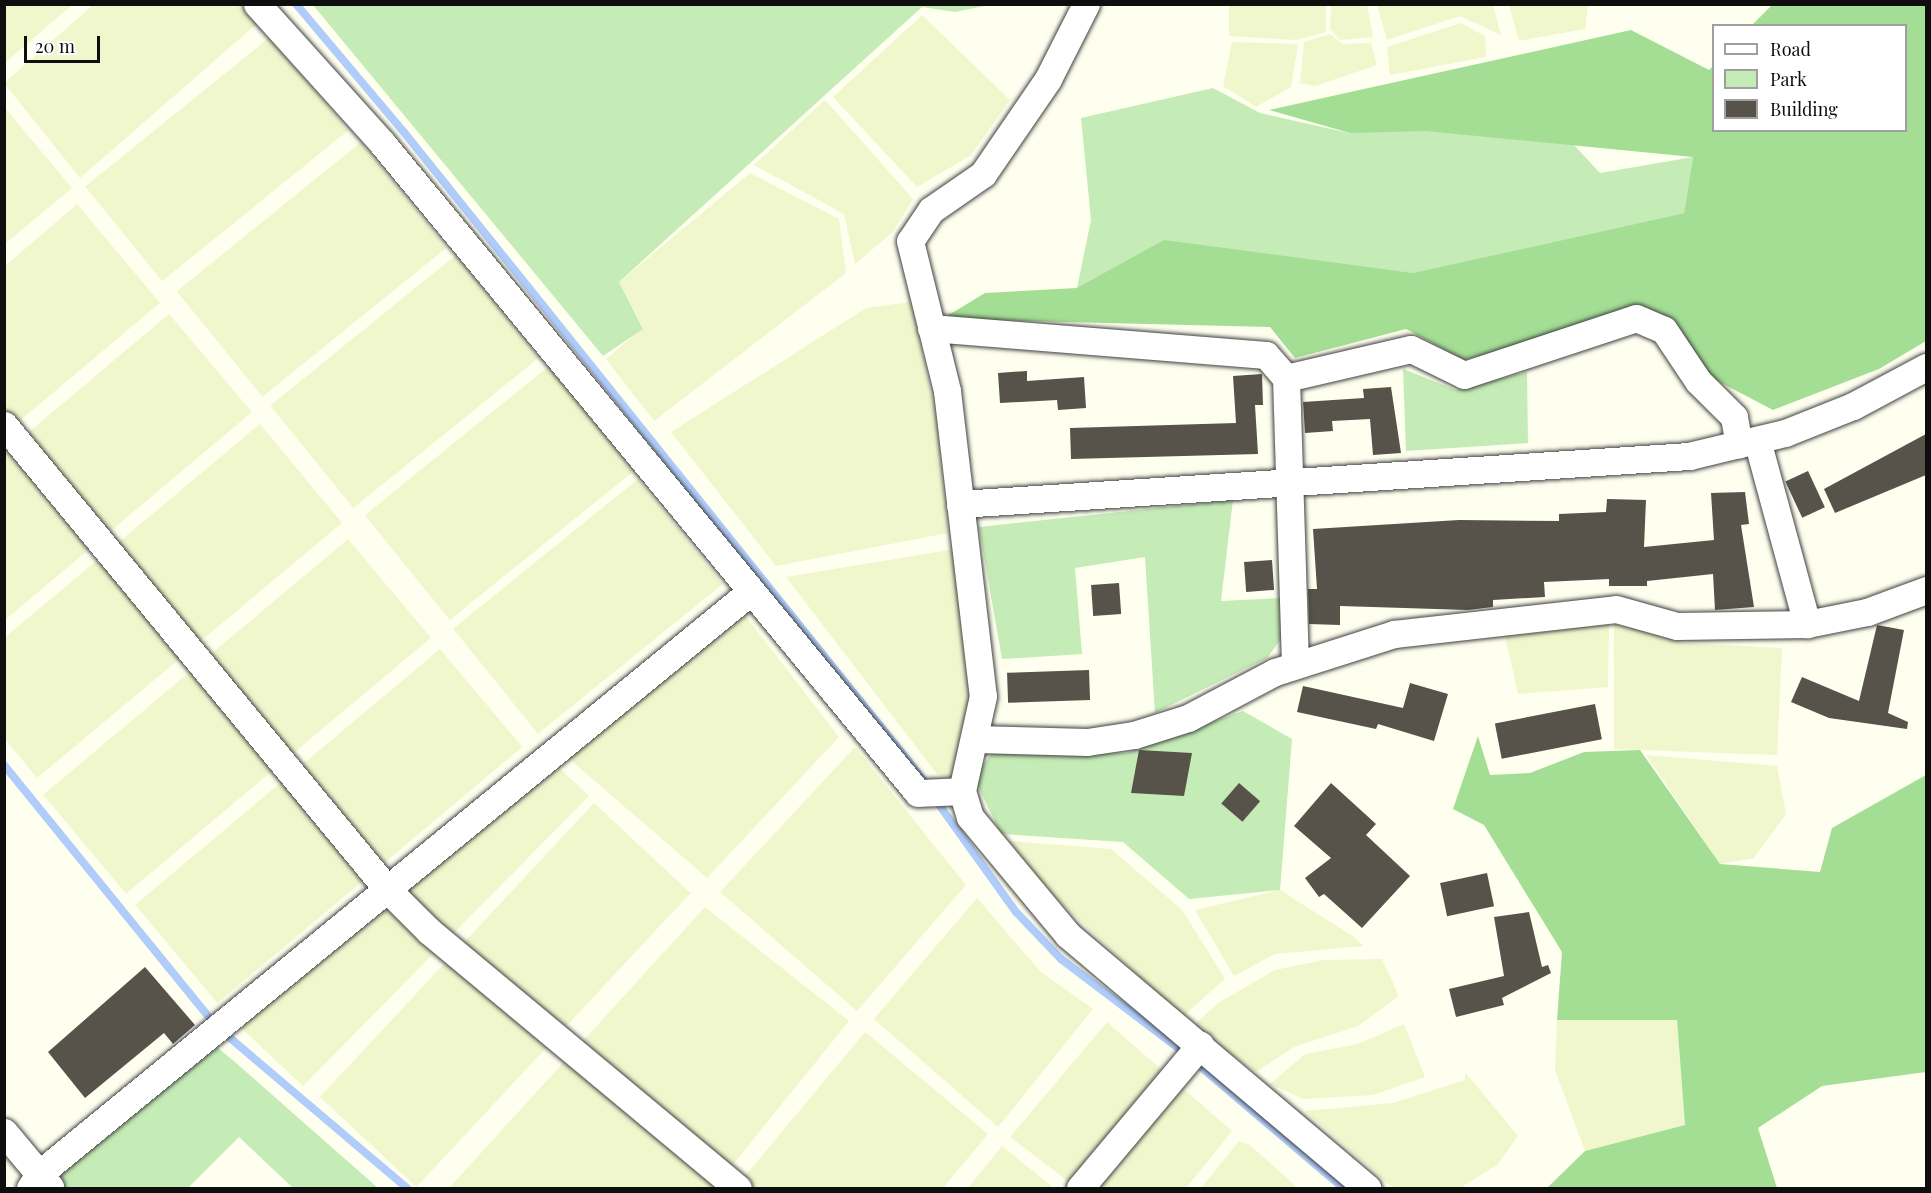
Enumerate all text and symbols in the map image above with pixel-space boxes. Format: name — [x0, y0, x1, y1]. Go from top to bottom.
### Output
scale bar — [27, 24, 104, 62]
legend — [1712, 24, 1907, 132]
text: 20 m — [35, 34, 75, 58]
text: Road — [1770, 37, 1811, 61]
text: Park — [1770, 67, 1807, 91]
text: Building — [1770, 97, 1838, 121]

